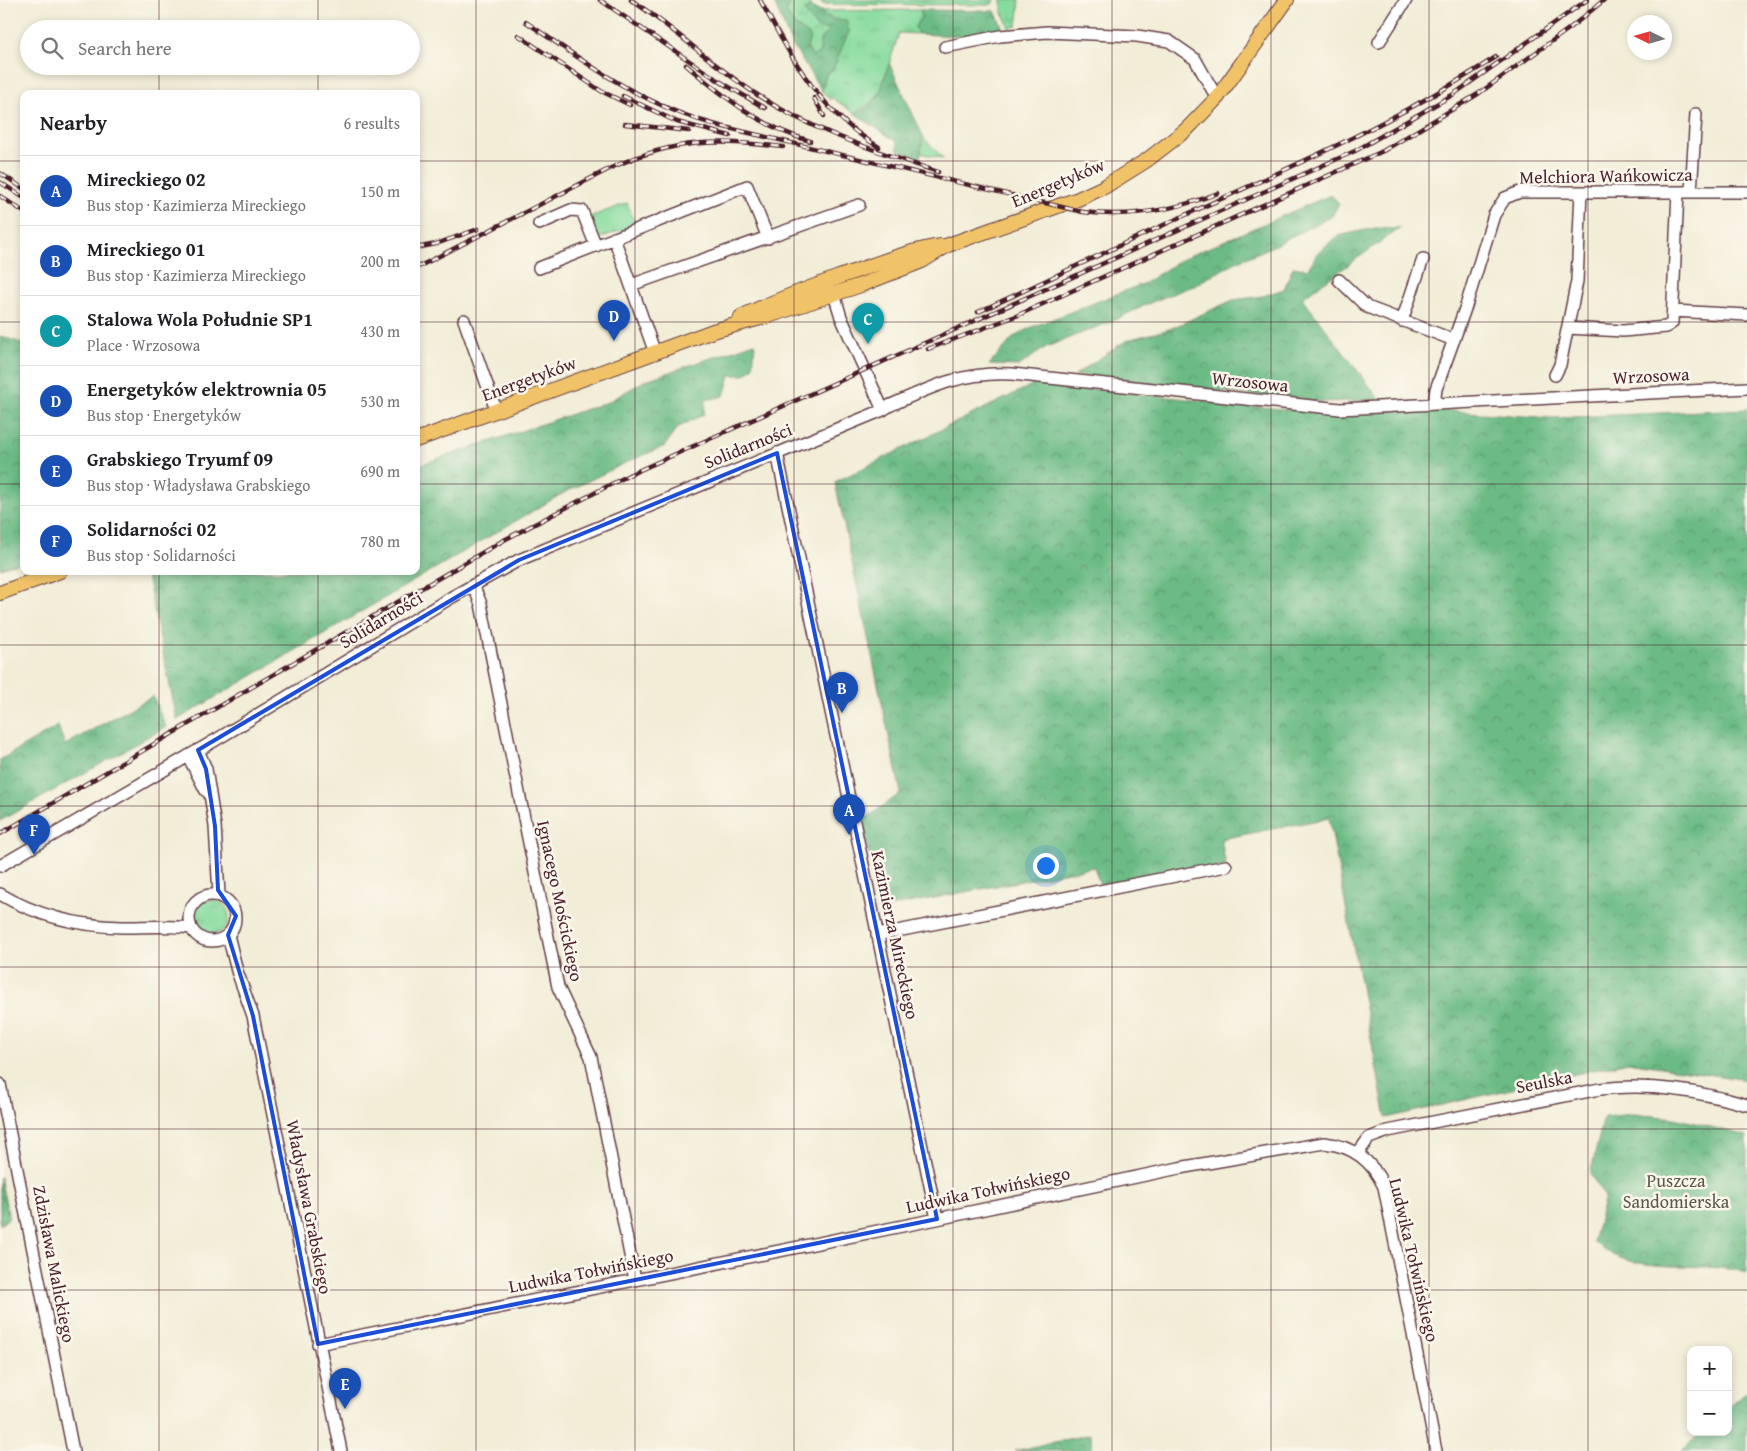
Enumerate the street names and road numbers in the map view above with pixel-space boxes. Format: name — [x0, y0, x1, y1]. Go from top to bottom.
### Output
street label: Energetyków — [1007, 151, 1109, 214]
street label: Melchiora Wańkowicza — [1519, 160, 1693, 191]
street label: Energetyków — [478, 349, 580, 408]
street label: Wrzosowa — [1612, 360, 1691, 391]
street label: Wrzosowa — [1210, 364, 1290, 399]
street label: Solidarności — [700, 416, 796, 475]
street label: Solidarności — [334, 584, 428, 655]
street label: Ignacego Mościckiego — [530, 818, 591, 984]
street label: Kazimierza Mireckiego — [864, 848, 927, 1022]
street label: Seulska — [1513, 1063, 1575, 1100]
street label: Władysława Grabskiego — [279, 1118, 340, 1296]
street label: Ludwika Tołwińskiego — [903, 1159, 1073, 1220]
street label: Ludwika Tołwińskiego — [1383, 1175, 1446, 1344]
street label: Zdzisława Malickiego — [26, 1183, 83, 1345]
street label: Ludwika Tołwińskiego — [506, 1241, 676, 1300]

